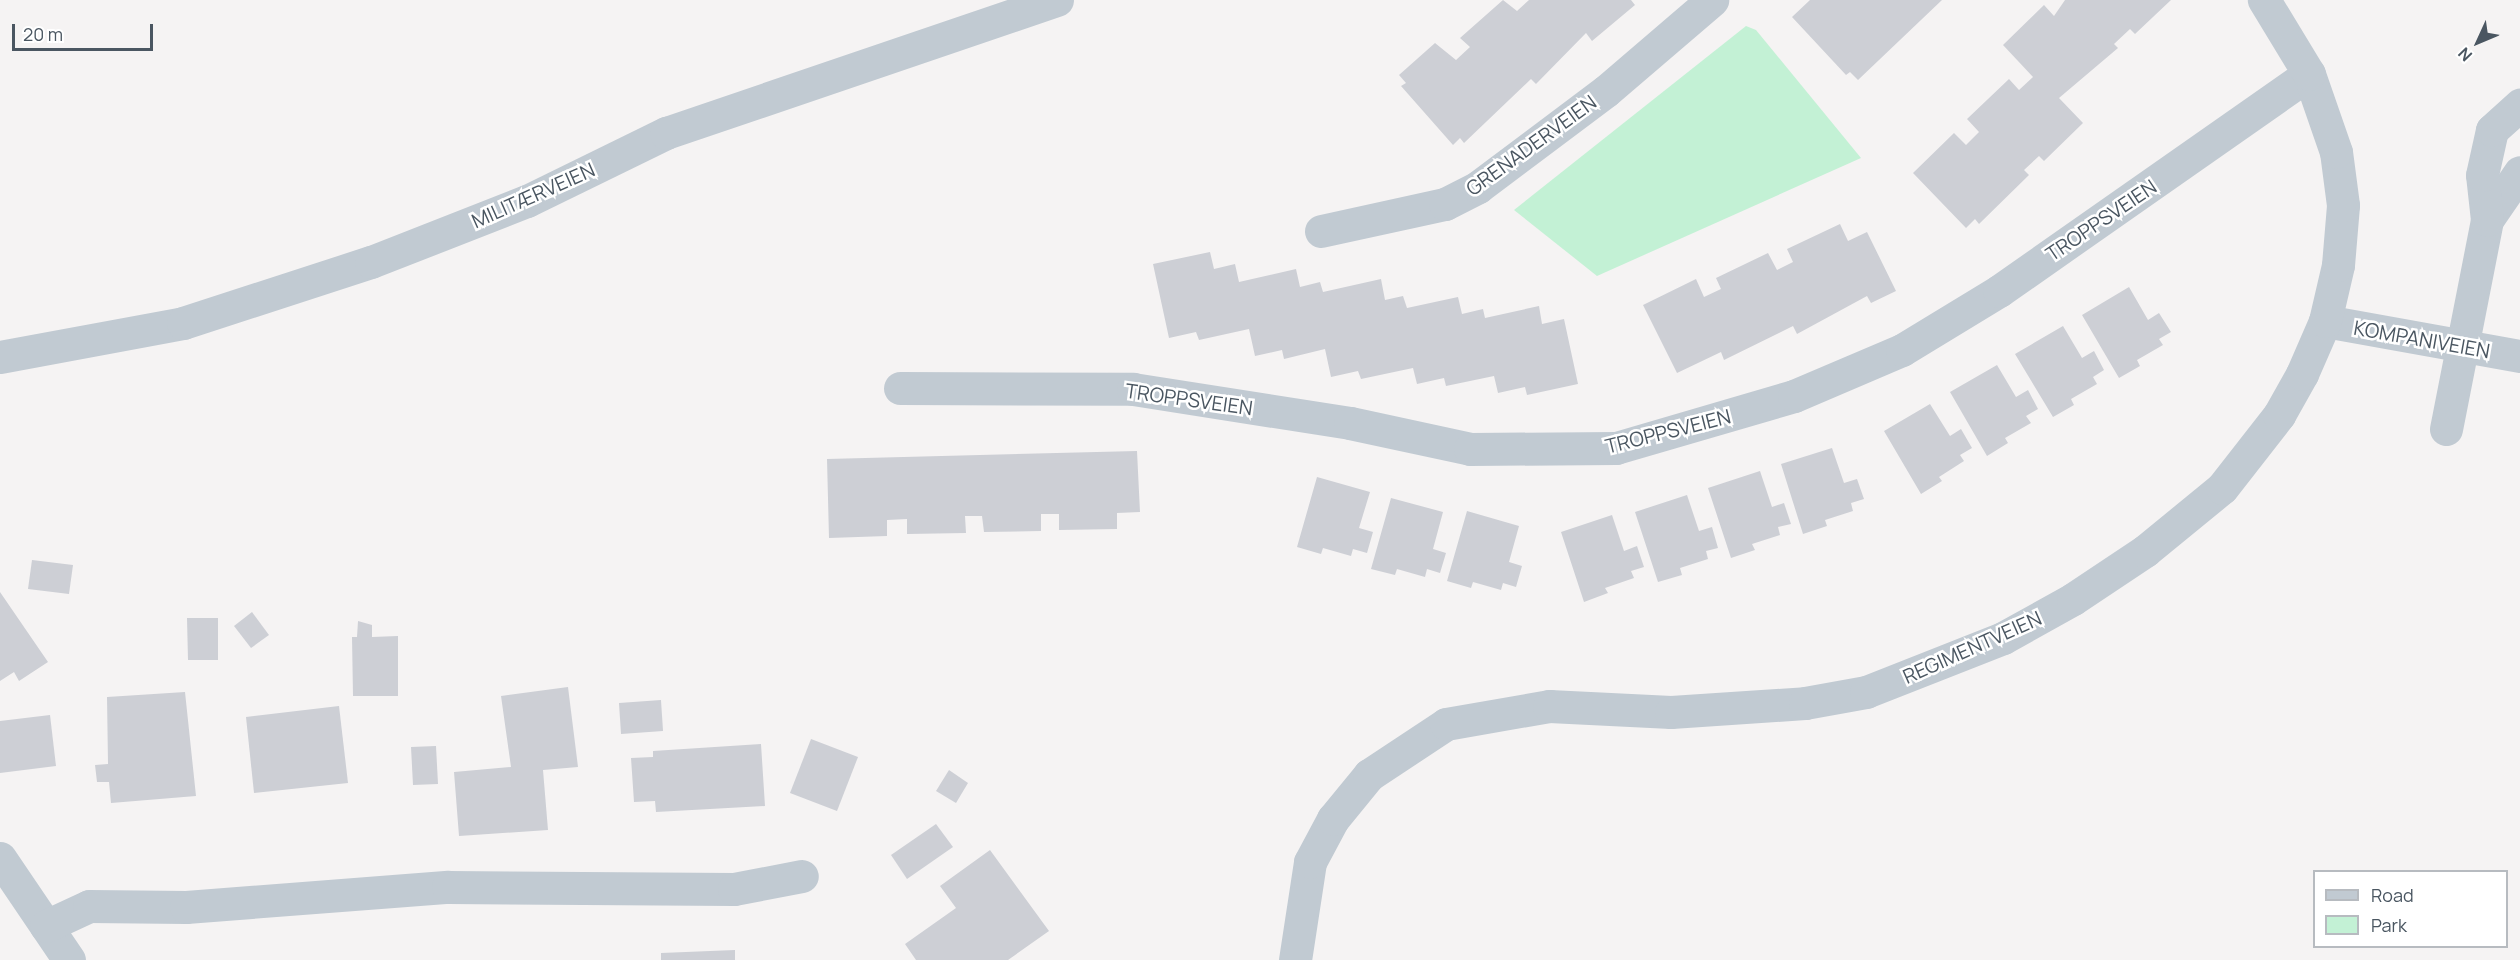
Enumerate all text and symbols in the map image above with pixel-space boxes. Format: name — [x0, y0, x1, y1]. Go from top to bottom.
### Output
scale bar — [15, 12, 156, 50]
north arrow — [2448, 12, 2508, 72]
text: 20 m — [23, 22, 63, 46]
text: N — [2453, 43, 2477, 66]
street label: GRENADERVEIEN — [1461, 90, 1601, 200]
street label: MILITÆRVEIEN — [468, 157, 598, 233]
street label: TROPPSVEIEN — [2041, 174, 2161, 266]
street label: KOMPANIVEIEN — [2352, 315, 2492, 363]
street label: TROPPSVEIEN — [1124, 378, 1254, 420]
street label: TROPPSVEIEN — [1603, 404, 1733, 458]
street label: REGIMENTVEIEN — [1899, 606, 2045, 688]
legend — [2313, 870, 2508, 948]
text: Road — [2371, 883, 2414, 907]
text: Park — [2371, 913, 2407, 937]

